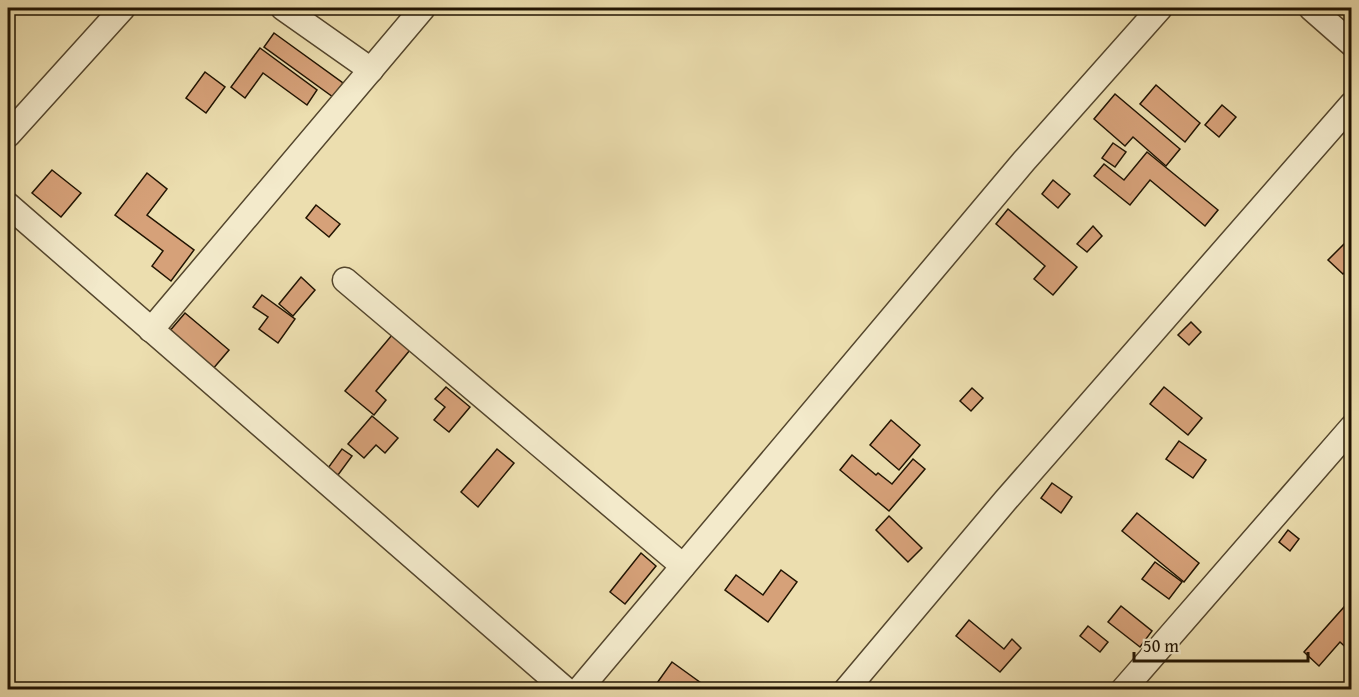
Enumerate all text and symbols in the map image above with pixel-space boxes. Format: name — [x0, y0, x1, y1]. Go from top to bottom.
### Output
scale bar — [1134, 625, 1308, 663]
text: 50 m — [1143, 632, 1179, 659]

